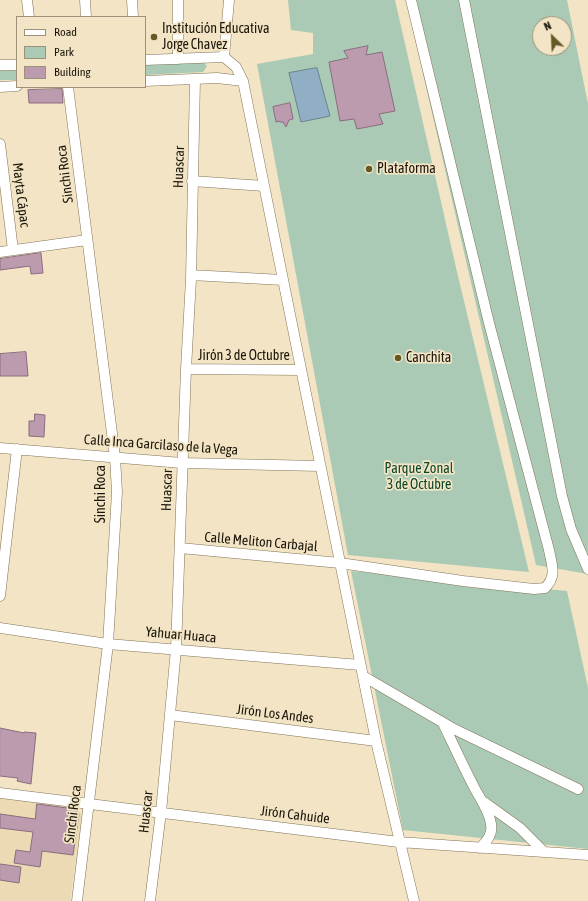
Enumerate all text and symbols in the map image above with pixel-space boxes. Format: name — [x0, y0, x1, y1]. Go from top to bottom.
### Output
legend — [16, 16, 146, 88]
north arrow — [532, 16, 572, 56]
text: N — [542, 19, 553, 33]
place label: Institución Educativa Jorge Chavez — [162, 21, 269, 54]
text: Road — [54, 25, 77, 39]
marker: Institución Educativa Jorge Chavez — [149, 32, 159, 42]
text: Park — [54, 45, 74, 59]
text: Building — [54, 65, 91, 79]
street label: Sinchi Roca — [53, 144, 77, 204]
street label: Huascar — [170, 146, 188, 188]
place label: Plataforma — [377, 161, 436, 177]
street label: Mayta Cápac — [9, 162, 33, 228]
marker: Plataforma — [364, 164, 374, 174]
street label: Jirón 3 de Octubre — [198, 348, 290, 364]
place label: Canchita — [406, 350, 451, 366]
marker: Canchita — [393, 353, 403, 363]
street label: Calle Inca Garcilaso de la Vega — [83, 431, 239, 459]
park label: Parque Zonal 3 de Octubre — [385, 461, 453, 494]
street label: Sinchi Roca — [93, 465, 109, 523]
street label: Huascar — [158, 469, 176, 511]
street label: Calle Meliton Carbajal — [204, 529, 318, 555]
street label: Yahuar Huaca — [145, 624, 217, 646]
street label: Jirón Los Andes — [235, 701, 315, 727]
street label: Sinchi Roca — [61, 784, 85, 844]
street label: Huascar — [135, 790, 157, 834]
street label: Jirón Cahuide — [259, 802, 331, 828]

